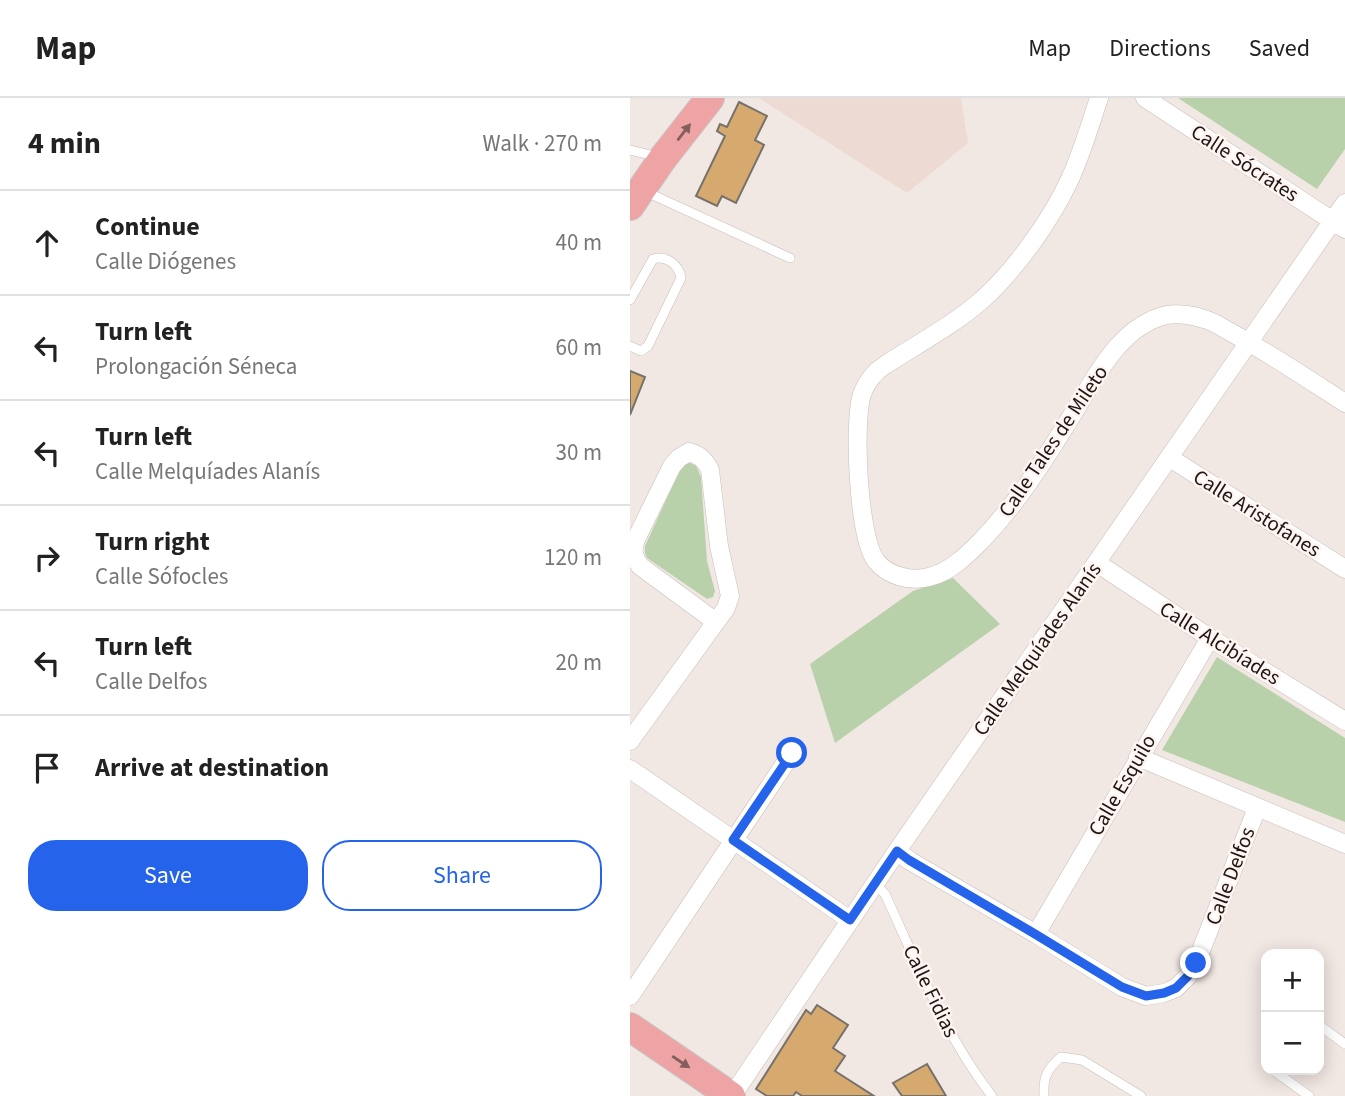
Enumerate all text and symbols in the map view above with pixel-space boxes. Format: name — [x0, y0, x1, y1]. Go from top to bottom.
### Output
text: Map — [35, 25, 96, 72]
text: Map — [1028, 31, 1071, 66]
text: Directions — [1109, 31, 1211, 66]
text: Saved — [1249, 31, 1310, 66]
street label: Calle Sócrates — [1185, 117, 1305, 209]
text: 4 min — [28, 122, 101, 165]
one-way arrow — [676, 123, 691, 140]
text: Walk · 270 m — [483, 127, 602, 160]
text: Continue — [95, 208, 200, 245]
icon: ahead — [28, 224, 66, 262]
text: 40 m — [555, 226, 602, 259]
text: Calle Diógenes — [95, 245, 236, 278]
text: Turn left — [95, 313, 192, 350]
icon: left — [28, 329, 66, 367]
text: 60 m — [555, 331, 602, 364]
text: Prolongación Séneca — [95, 350, 297, 383]
street label: Calle Tales de Mileto — [991, 359, 1115, 523]
text: Turn left — [95, 418, 192, 455]
icon: left — [28, 434, 66, 472]
text: 30 m — [555, 436, 602, 469]
text: Calle Melquíades Alanís — [95, 455, 320, 488]
street label: Calle Aristofanes — [1187, 462, 1327, 564]
text: Turn right — [95, 523, 210, 560]
icon: right — [28, 539, 66, 577]
text: 120 m — [544, 541, 602, 574]
street label: Calle Melquíades Alanís — [966, 556, 1108, 742]
text: Calle Sófocles — [95, 560, 229, 593]
street label: Calle Alcibíades — [1154, 594, 1286, 692]
text: Turn left — [95, 628, 192, 665]
icon: left — [28, 644, 66, 682]
text: 20 m — [555, 646, 602, 679]
text: Calle Delfos — [95, 665, 207, 698]
street label: Calle Esquilo — [1081, 729, 1163, 841]
route start — [776, 737, 807, 768]
icon: arrive — [28, 749, 66, 787]
text: Arrive at destination — [95, 749, 329, 786]
street label: Calle Delfos — [1198, 823, 1262, 929]
button: Save — [28, 840, 308, 911]
button: Share — [322, 840, 602, 911]
street label: Calle Fidias — [896, 940, 966, 1043]
route end — [1180, 947, 1211, 978]
map controls — [1261, 949, 1324, 1075]
button: + — [1261, 949, 1324, 1012]
button: − — [1261, 1012, 1324, 1075]
one-way arrow — [671, 1055, 690, 1068]

